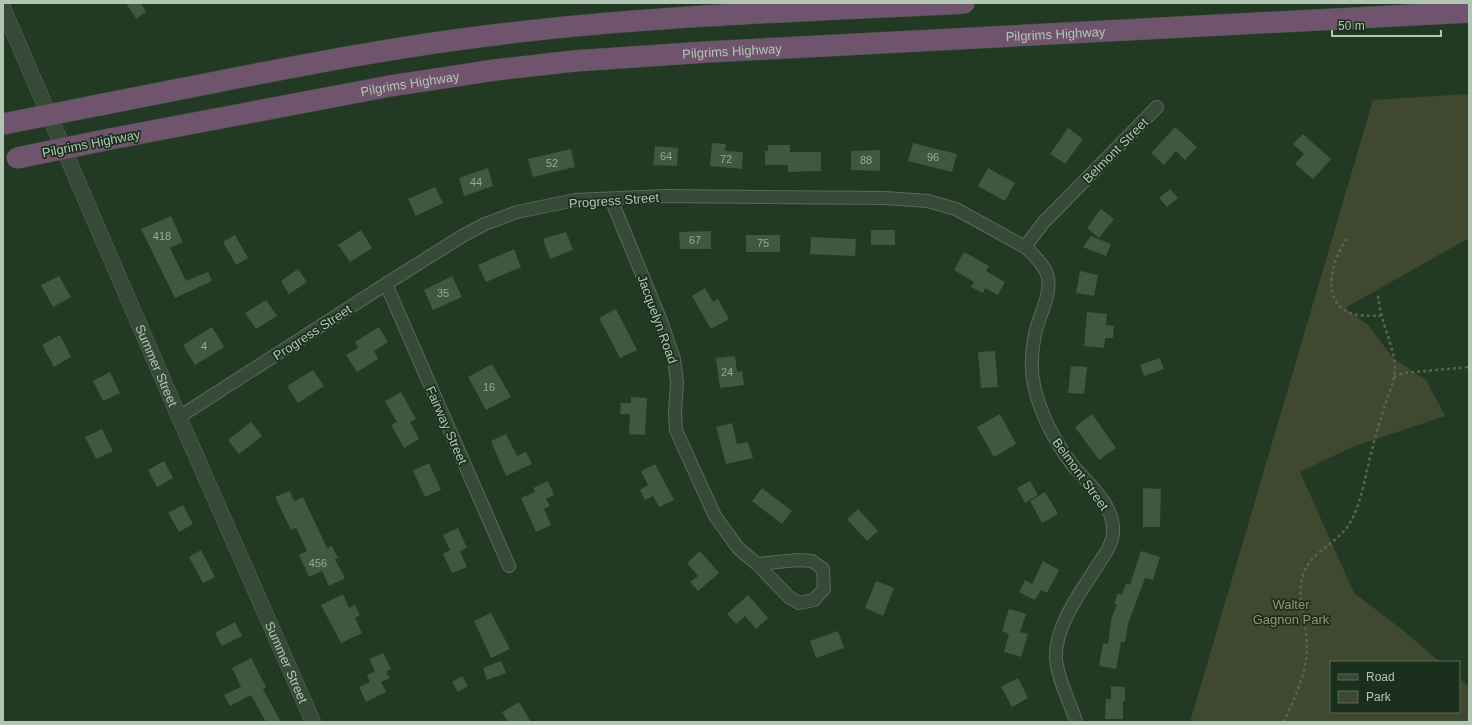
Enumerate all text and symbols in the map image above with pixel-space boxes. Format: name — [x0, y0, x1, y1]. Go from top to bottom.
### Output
scale bar — [1332, 12, 1441, 38]
text: 50 m — [1338, 19, 1365, 33]
street label: Pilgrims Highway — [1005, 24, 1106, 44]
street label: Pilgrims Highway — [682, 41, 783, 62]
street label: Pilgrims Highway — [359, 68, 461, 99]
street label: Belmont Street — [1080, 114, 1151, 186]
street label: Pilgrims Highway — [41, 127, 142, 160]
house number: 64 — [660, 150, 672, 162]
house number: 96 — [927, 151, 939, 163]
house number: 72 — [720, 153, 732, 165]
house number: 88 — [860, 154, 872, 166]
house number: 52 — [546, 157, 558, 169]
house number: 44 — [470, 176, 482, 188]
street label: Progress Street — [568, 190, 660, 211]
house number: 418 — [153, 230, 171, 242]
house number: 67 — [689, 234, 701, 246]
house number: 75 — [757, 237, 769, 249]
street label: Jacquelyn Road — [635, 273, 681, 366]
house number: 35 — [437, 287, 449, 299]
street label: Progress Street — [270, 301, 355, 363]
street label: Summer Street — [132, 322, 181, 409]
house number: 4 — [201, 340, 207, 352]
house number: 24 — [721, 366, 733, 378]
house number: 16 — [483, 381, 495, 393]
street label: Fairway Street — [423, 384, 471, 467]
street label: Belmont Street — [1049, 435, 1112, 514]
house number: 456 — [309, 557, 327, 569]
park label: Walter Gagnon Park — [1253, 597, 1330, 627]
street label: Summer Street — [262, 619, 311, 706]
legend — [1330, 661, 1460, 713]
text: Road — [1366, 670, 1395, 684]
text: Park — [1366, 690, 1392, 704]

